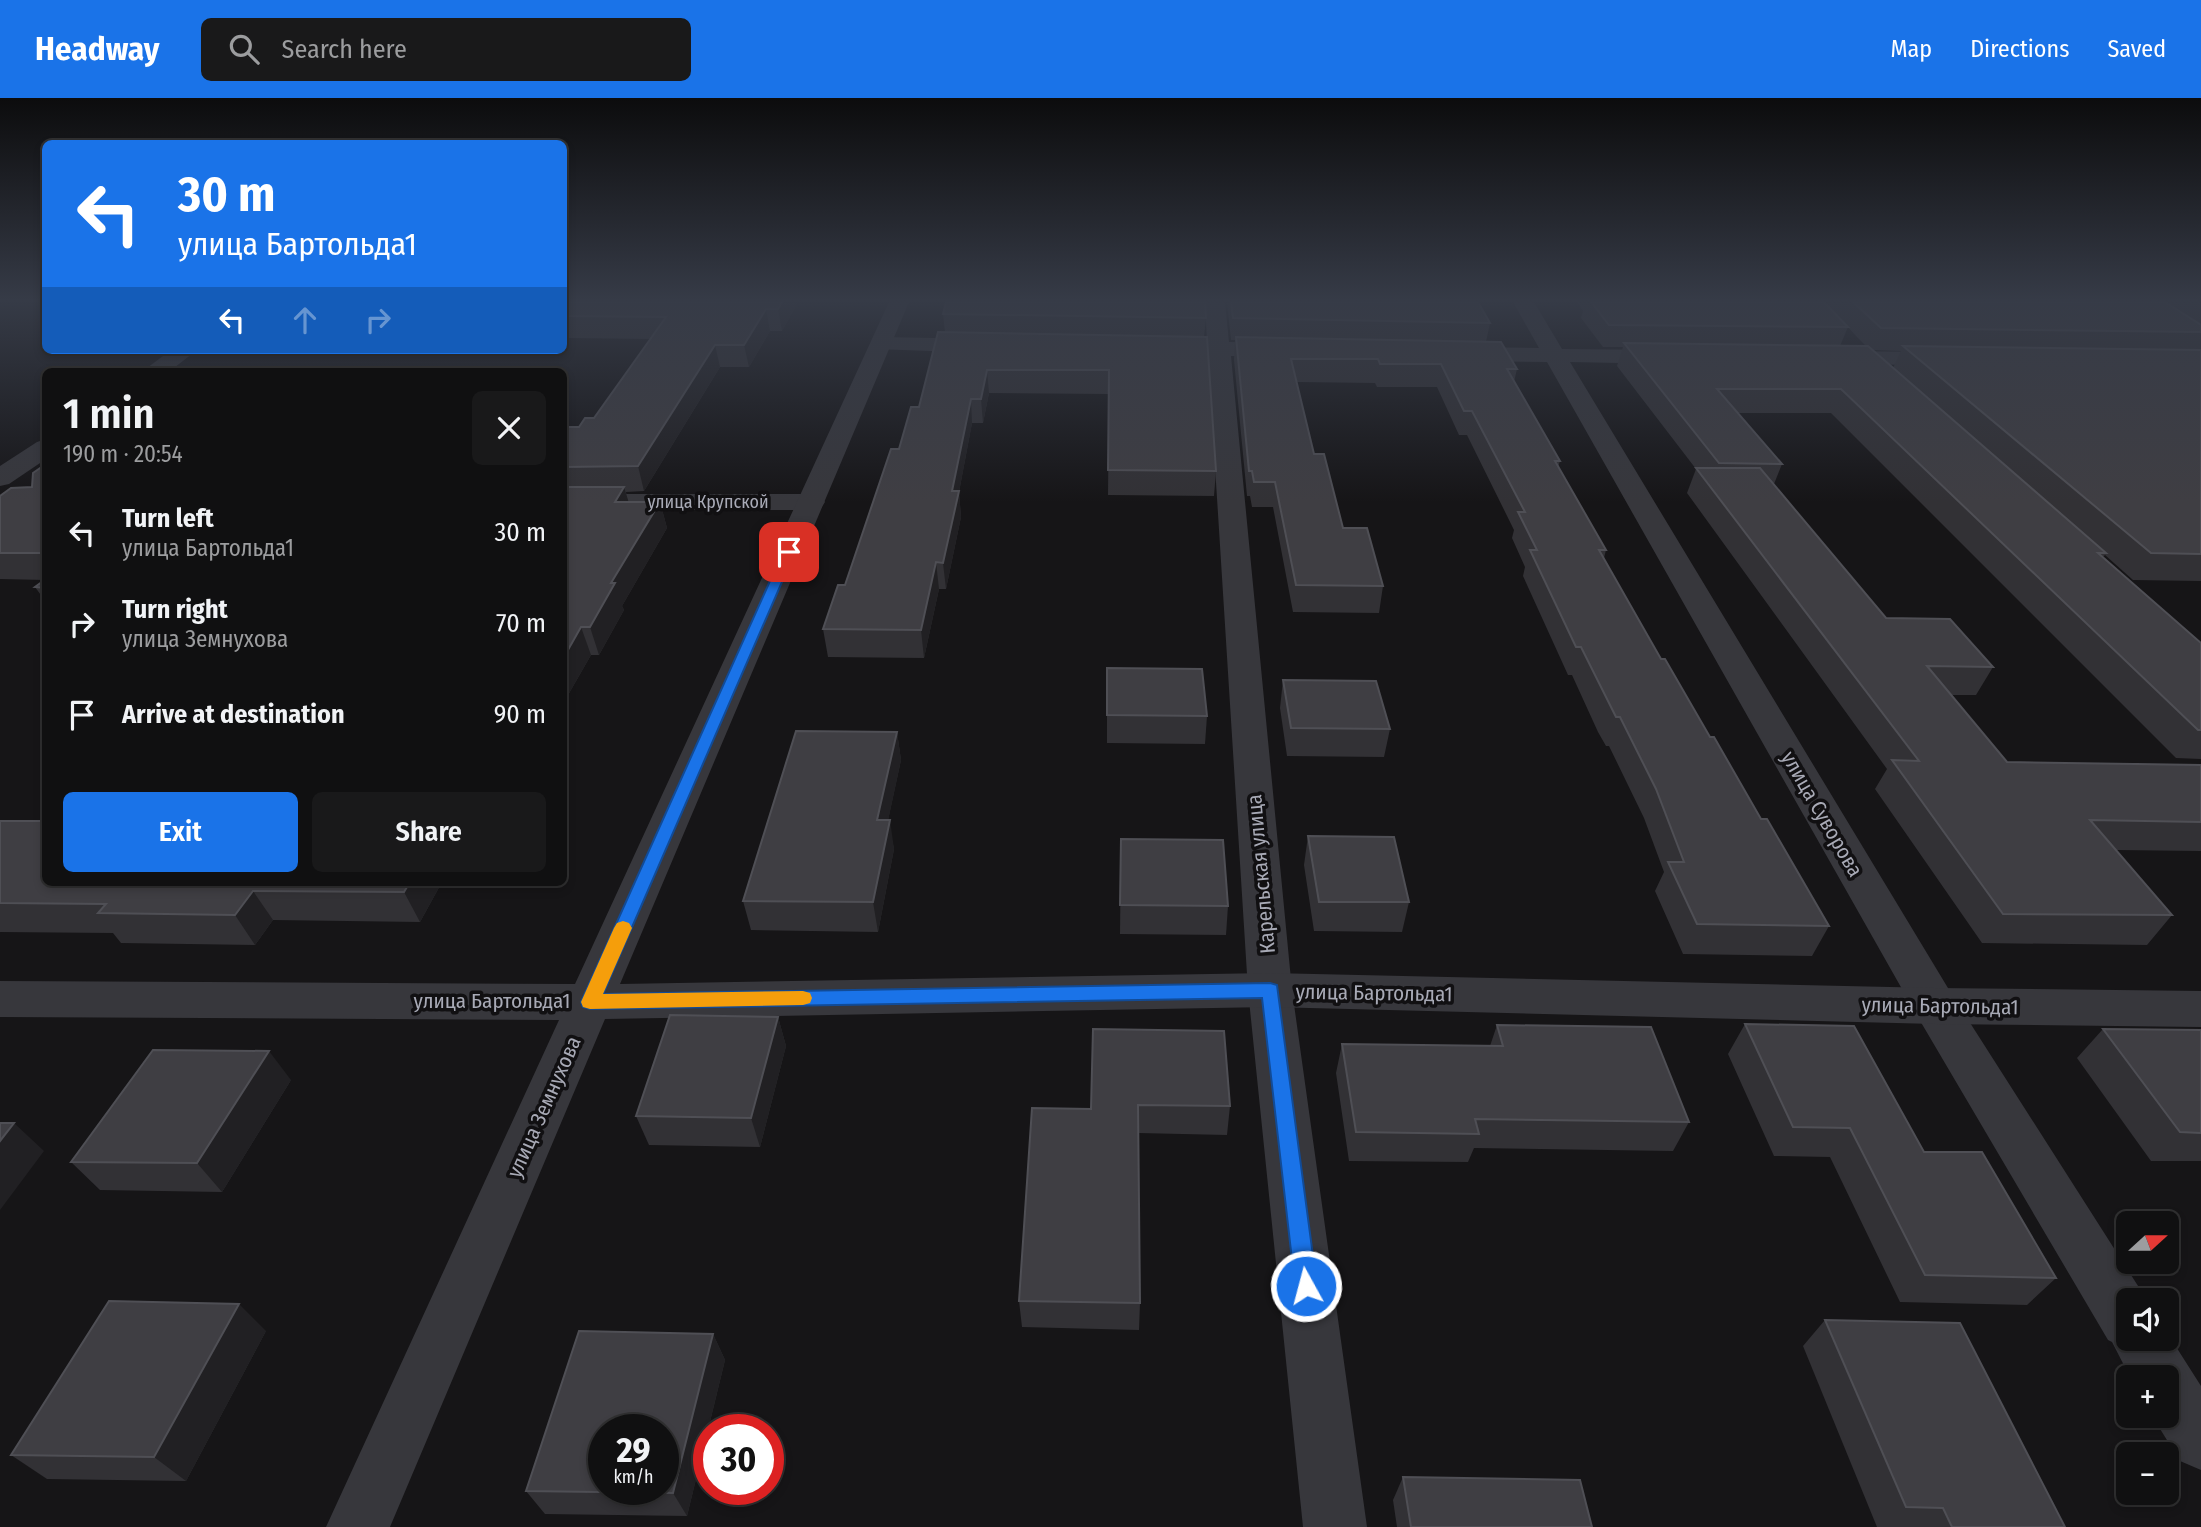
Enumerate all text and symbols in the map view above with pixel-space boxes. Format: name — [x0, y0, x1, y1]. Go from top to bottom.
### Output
search box — [201, 18, 691, 81]
text: Headway — [35, 29, 159, 69]
icon: search — [225, 30, 263, 68]
text: Search here — [281, 34, 407, 65]
text: Map — [1891, 35, 1932, 63]
text: Directions — [1970, 35, 2069, 63]
text: Saved — [2107, 35, 2166, 63]
text: 30 m — [178, 165, 276, 224]
icon: left — [63, 168, 154, 259]
text: улица Бартольда1 — [178, 225, 417, 263]
icon: left — [213, 301, 251, 339]
icon: ahead — [286, 301, 324, 339]
icon: right — [359, 301, 397, 339]
text: 1 min — [63, 389, 154, 439]
button: close — [472, 391, 546, 465]
text: 190 m · 20:54 — [63, 440, 183, 468]
street label: улица Крупской — [647, 491, 769, 513]
text: Turn left — [122, 503, 214, 534]
icon: left — [63, 514, 101, 552]
text: 30 m — [495, 517, 546, 548]
pin — [759, 522, 819, 582]
icon: arrive — [770, 533, 808, 571]
text: улица Бартольда1 — [122, 534, 294, 562]
text: Turn right — [122, 594, 228, 625]
icon: right — [63, 605, 101, 643]
text: 70 m — [496, 608, 546, 639]
text: улица Земнухова — [122, 625, 288, 653]
icon: arrive — [63, 696, 101, 734]
text: Arrive at destination — [122, 699, 345, 730]
text: 90 m — [494, 699, 546, 730]
street label: улица Суворова — [1776, 746, 1868, 882]
button: Exit — [63, 792, 298, 872]
button: Share — [312, 792, 546, 872]
street label: Карельская улица — [1241, 793, 1281, 955]
street label: улица Бартольда1 — [1295, 979, 1453, 1007]
street label: улица Бартольда1 — [414, 988, 570, 1014]
street label: улица Бартольда1 — [1861, 992, 2019, 1020]
street label: улица Земнухова — [501, 1032, 587, 1182]
north arrow — [2116, 1211, 2179, 1274]
map controls — [2116, 1211, 2179, 1505]
position arrow — [1269, 1249, 1343, 1323]
button: sound — [2116, 1288, 2179, 1351]
button: + — [2116, 1365, 2179, 1428]
speed limit sign: 30 — [693, 1414, 784, 1505]
text: 29 — [616, 1429, 651, 1471]
button: − — [2116, 1442, 2179, 1505]
text: km/h — [613, 1466, 654, 1488]

